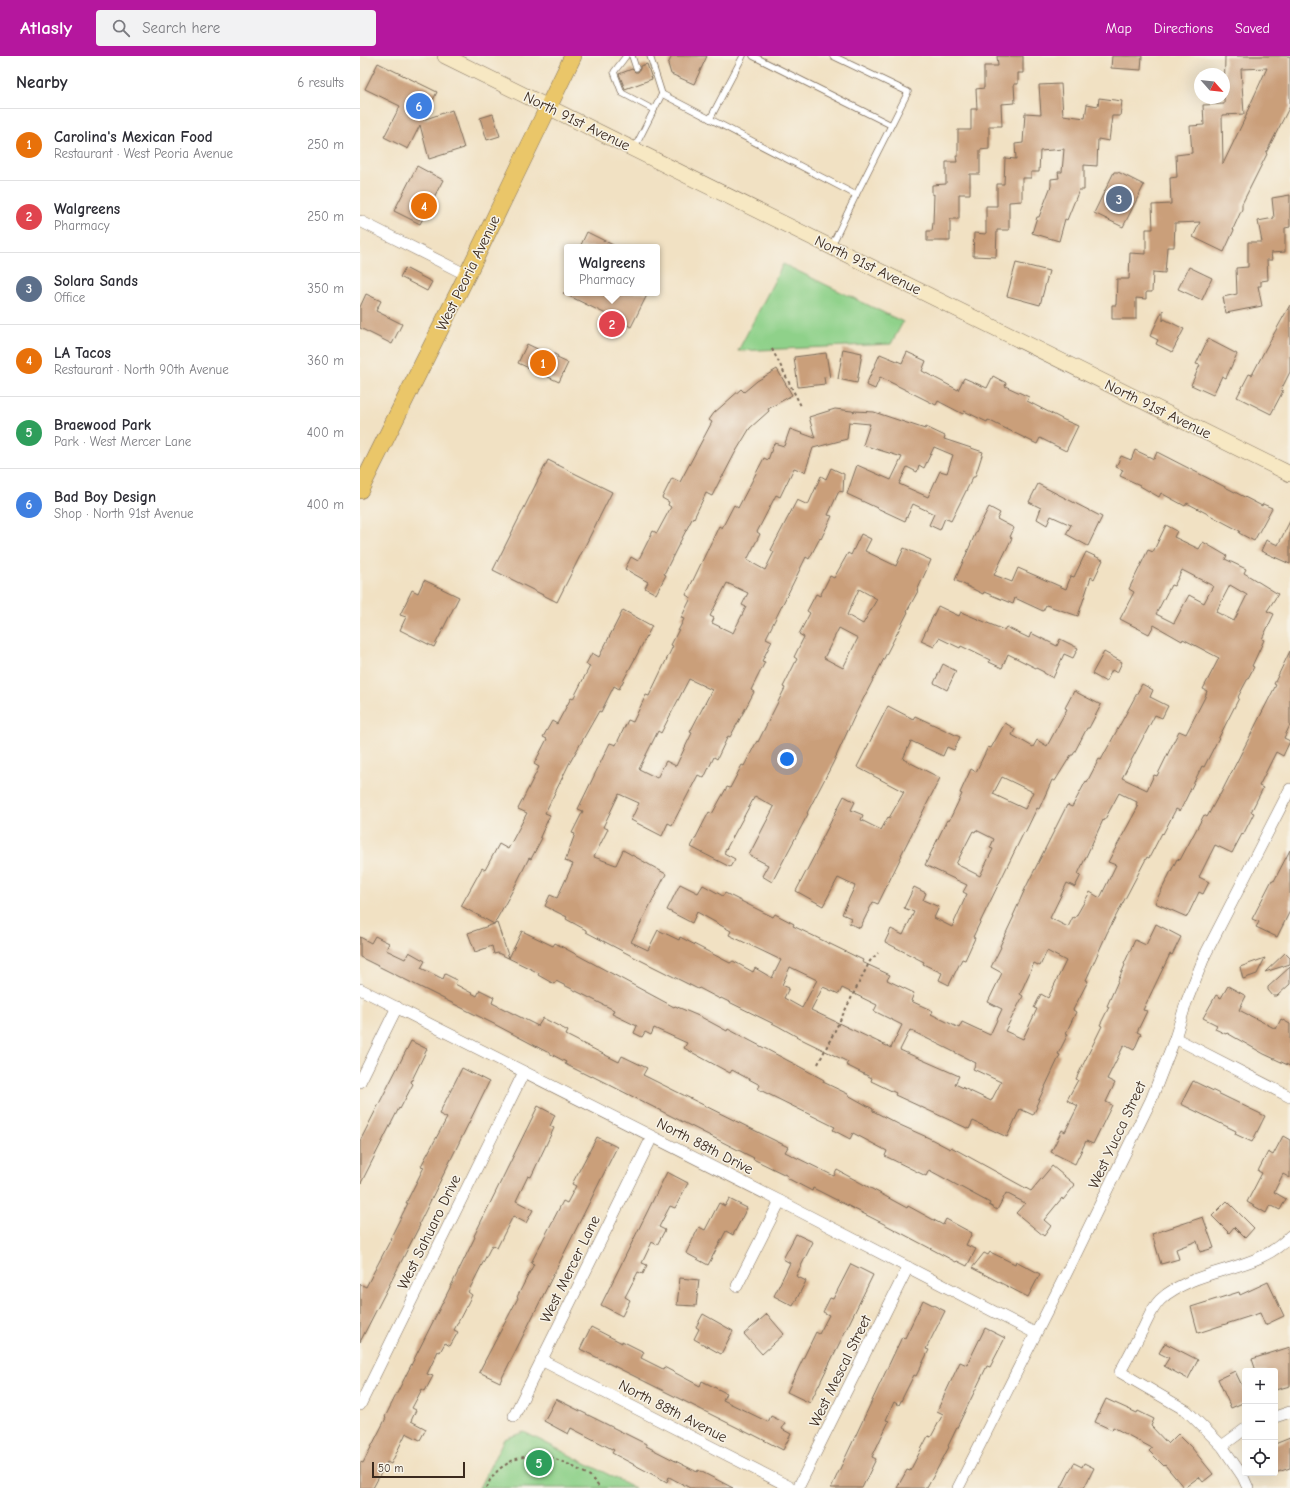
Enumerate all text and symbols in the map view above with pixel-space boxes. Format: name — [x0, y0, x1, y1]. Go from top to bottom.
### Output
search box — [96, 10, 376, 46]
text: Atlasly — [20, 17, 72, 39]
icon: search — [110, 17, 132, 39]
text: Search here — [142, 19, 220, 37]
text: Map — [1105, 20, 1132, 37]
text: Directions — [1154, 20, 1213, 37]
text: Saved — [1235, 20, 1270, 37]
north arrow — [1194, 68, 1230, 104]
text: Nearby — [16, 73, 67, 92]
text: 6 results — [297, 75, 344, 90]
street label: North 91st Avenue — [521, 87, 634, 155]
pin: 6 — [406, 91, 432, 121]
text: Carolina's Mexican Food — [54, 128, 213, 146]
text: 1 — [26, 137, 32, 152]
text: 250 m — [307, 137, 344, 152]
text: Restaurant · West Peoria Avenue — [54, 146, 233, 161]
pin: 3 — [1106, 184, 1132, 214]
pin: 4 — [411, 191, 437, 221]
text: Walgreens — [54, 200, 120, 218]
text: 2 — [26, 209, 32, 224]
text: 250 m — [307, 209, 344, 224]
street label: West Peoria Avenue — [432, 212, 504, 334]
text: Pharmacy — [54, 218, 110, 233]
street label: North 91st Avenue — [812, 231, 925, 299]
popup — [564, 244, 660, 296]
text: Walgreens — [579, 254, 645, 272]
text: Solara Sands — [54, 272, 138, 290]
text: Pharmacy — [579, 272, 635, 287]
text: 3 — [26, 281, 32, 296]
text: 350 m — [307, 281, 344, 296]
text: Office — [54, 290, 85, 305]
pin: 2 — [599, 309, 625, 339]
text: LA Tacos — [54, 344, 111, 362]
pin: 1 — [530, 348, 556, 378]
text: 4 — [26, 353, 32, 368]
text: 360 m — [307, 353, 344, 368]
text: Restaurant · North 90th Avenue — [54, 362, 229, 377]
street label: North 91st Avenue — [1102, 375, 1215, 443]
text: Braewood Park — [54, 416, 151, 434]
text: 5 — [26, 425, 32, 440]
text: 400 m — [307, 425, 344, 440]
text: Park · West Mercer Lane — [54, 434, 191, 449]
text: Bad Boy Design — [54, 488, 156, 506]
text: 6 — [26, 497, 32, 512]
text: 400 m — [307, 497, 344, 512]
text: Shop · North 91st Avenue — [54, 506, 194, 521]
your location — [777, 749, 797, 769]
street label: West Yucca Street — [1084, 1078, 1150, 1192]
street label: North 88th Drive — [654, 1114, 757, 1178]
street label: West Sahuaro Drive — [393, 1171, 465, 1292]
street label: West Mercer Lane — [536, 1212, 604, 1326]
street label: West Mescal Street — [805, 1312, 875, 1430]
map controls — [1242, 1368, 1278, 1476]
button: + — [1242, 1368, 1278, 1404]
street label: North 88th Avenue — [616, 1376, 731, 1446]
button: − — [1242, 1404, 1278, 1440]
button: locate — [1242, 1440, 1278, 1476]
pin: 5 — [526, 1448, 552, 1478]
scale bar — [372, 1460, 465, 1479]
text: 50 m — [378, 1462, 403, 1475]

